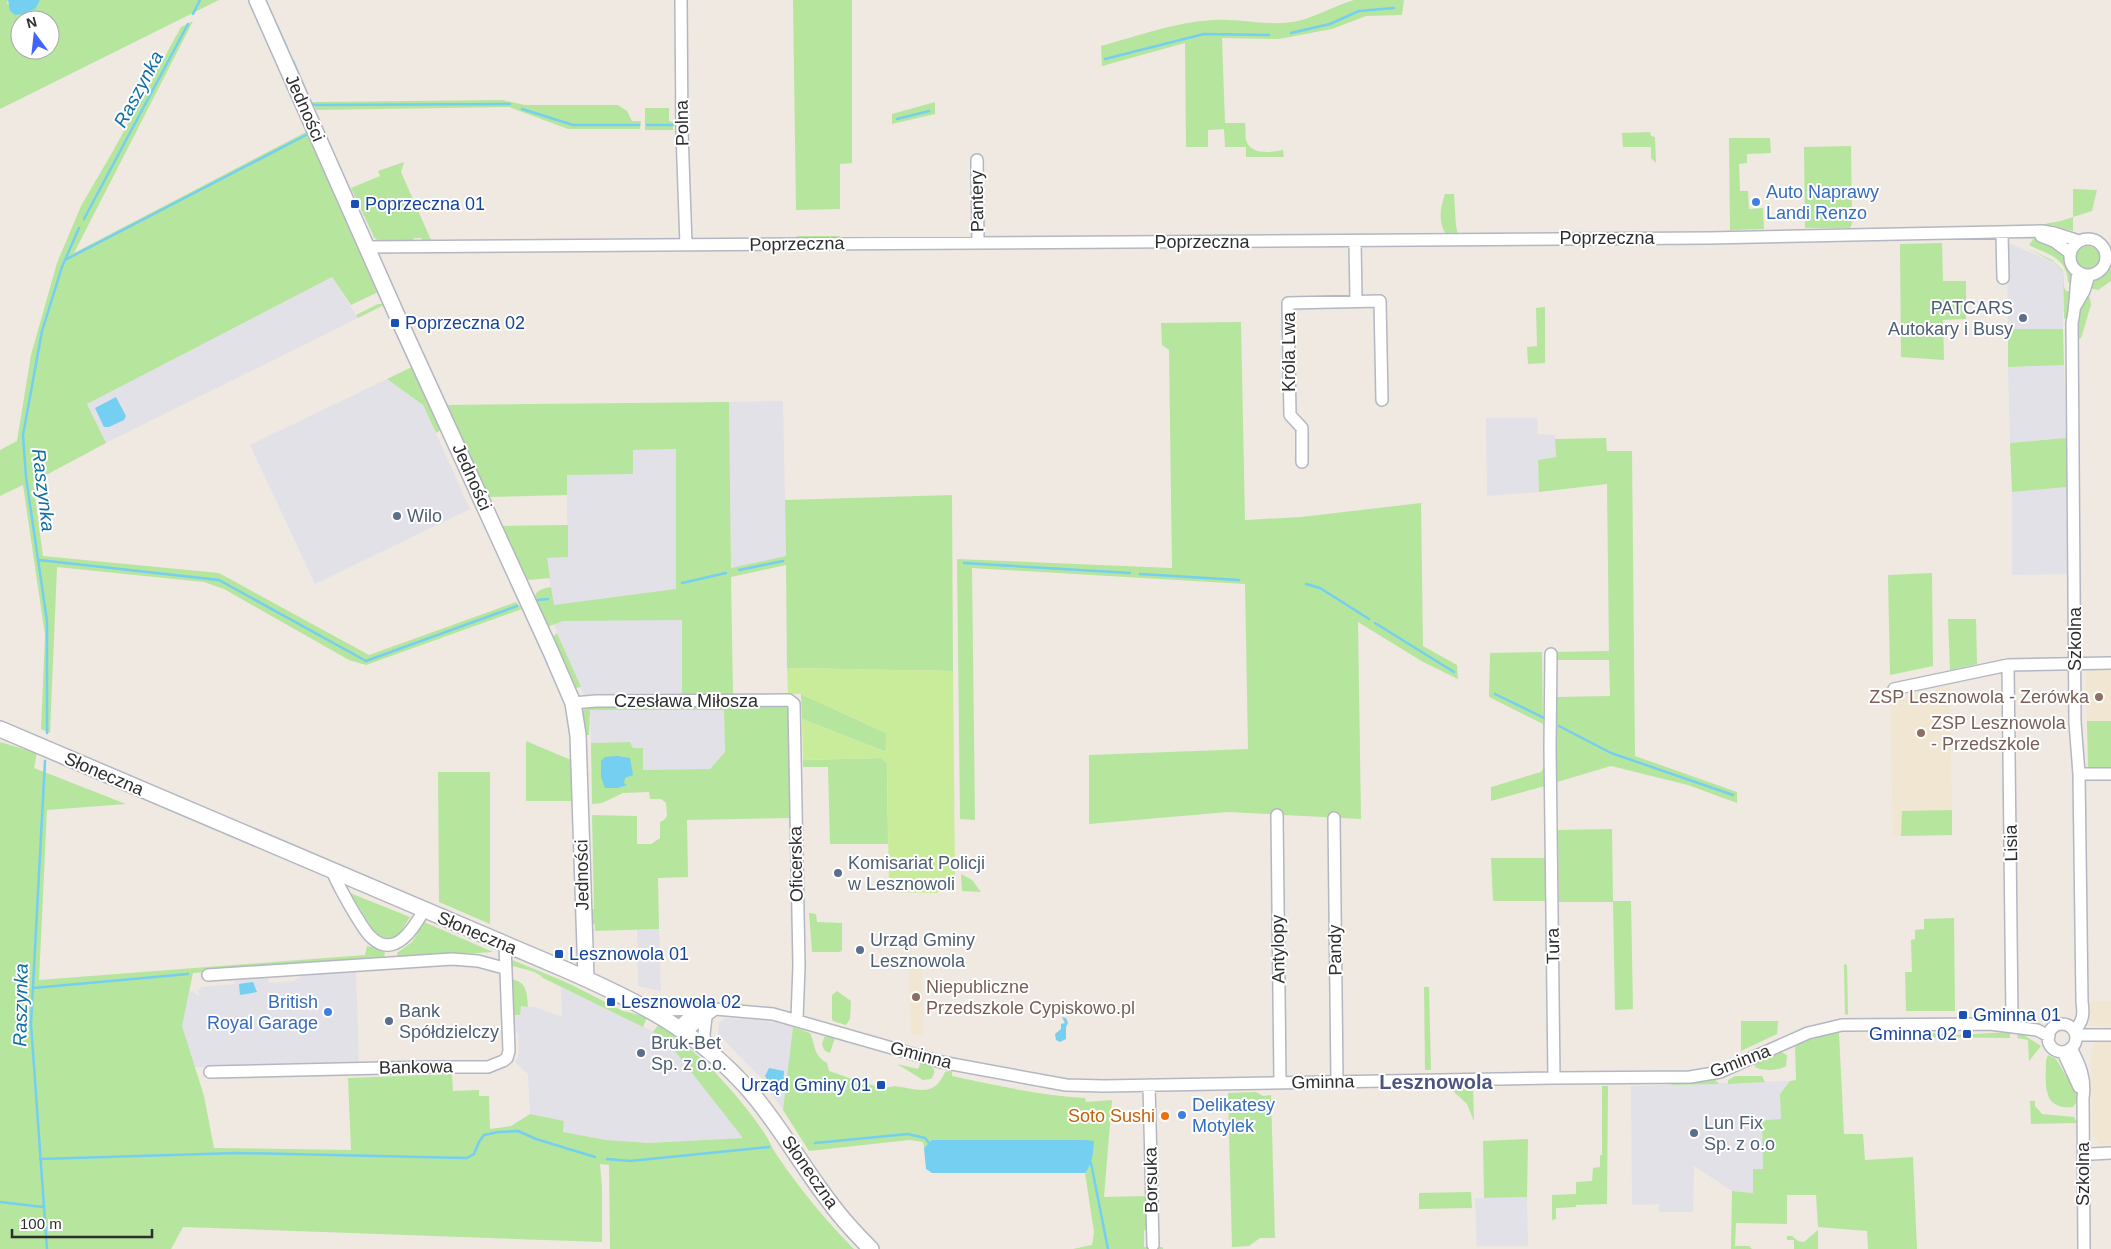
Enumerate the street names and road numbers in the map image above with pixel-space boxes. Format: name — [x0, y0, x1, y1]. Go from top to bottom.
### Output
street label: Jedności — [281, 71, 329, 145]
street label: Polna — [672, 99, 692, 146]
street label: Pantery — [966, 170, 988, 232]
street label: Poprzeczna — [1559, 228, 1656, 248]
street label: Poprzeczna — [1154, 232, 1251, 252]
street label: Poprzeczna — [749, 233, 846, 255]
street label: Króla Lwa — [1279, 311, 1299, 392]
street label: Jedności — [448, 440, 496, 514]
street label: Szkolna — [2065, 606, 2085, 671]
street label: Czesława Miłosza — [614, 691, 759, 711]
street label: Słoneczna — [61, 748, 148, 800]
street label: Lisia — [2001, 823, 2021, 862]
street label: Oficerska — [785, 825, 807, 902]
street label: Jedności — [571, 839, 593, 911]
street label: Słoneczna — [434, 907, 521, 959]
street label: Antylopy — [1267, 914, 1289, 984]
street label: Pandy — [1325, 924, 1345, 976]
street label: Tura — [1543, 927, 1563, 964]
street label: Gminna — [888, 1037, 955, 1073]
street label: Gminna — [1707, 1040, 1774, 1082]
street label: Bankowa — [379, 1056, 454, 1078]
street label: Gminna — [1291, 1071, 1356, 1093]
street label: Słoneczna — [778, 1132, 843, 1213]
street label: Szkolna — [2073, 1141, 2093, 1206]
street label: Borsuka — [1140, 1146, 1162, 1213]

